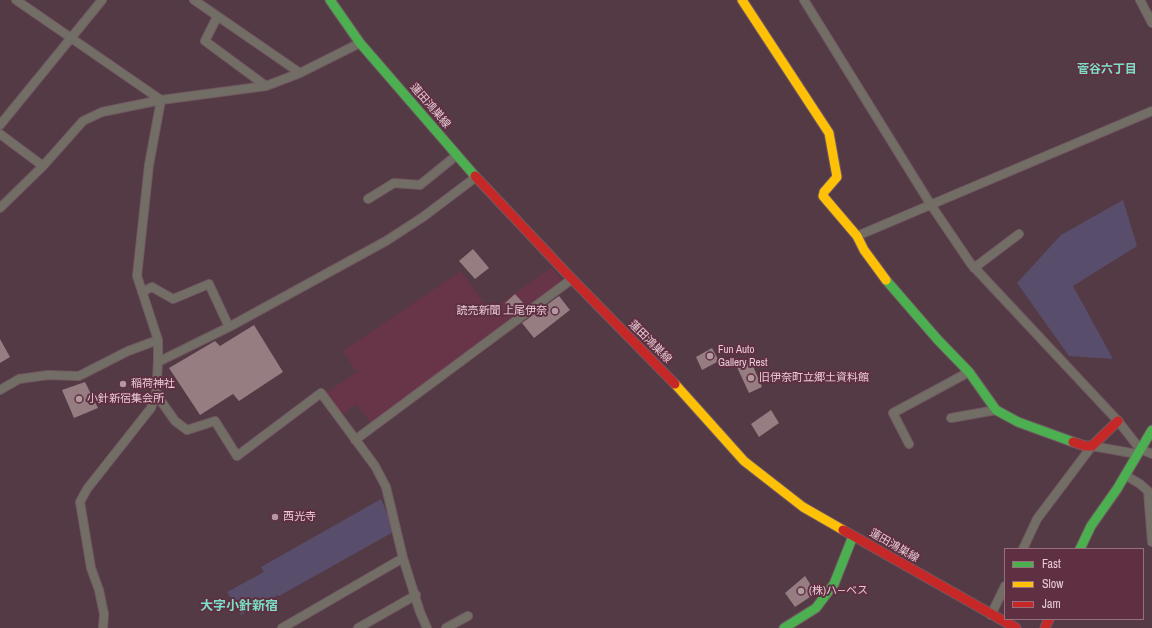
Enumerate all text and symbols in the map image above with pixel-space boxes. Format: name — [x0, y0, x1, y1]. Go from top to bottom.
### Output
district label: 菅谷六丁目 — [1077, 63, 1137, 77]
street label: 蓮田鴻巣線 — [407, 81, 453, 131]
place label: 読売新聞 上尾伊奈 — [456, 304, 547, 318]
marker: 読売新聞 上尾伊奈 — [550, 306, 560, 316]
street label: 蓮田鴻巣線 — [626, 318, 674, 366]
place label: Fun Auto Gallery Rest — [718, 343, 768, 369]
marker: Fun Auto Gallery Rest — [705, 351, 715, 361]
place label: 旧伊奈町立郷土資料館 — [759, 371, 869, 385]
marker: 旧伊奈町立郷土資料館 — [746, 373, 756, 383]
place label: 稲荷神社 — [131, 377, 175, 391]
marker: 稲荷神社 — [118, 379, 128, 389]
place label: 小針新宿集会所 — [87, 392, 164, 406]
marker: 小針新宿集会所 — [74, 394, 84, 404]
place label: 西光寺 — [283, 510, 316, 524]
marker: 西光寺 — [270, 512, 280, 522]
street label: 蓮田鴻巣線 — [867, 527, 921, 565]
legend — [1004, 548, 1144, 620]
text: Fast — [1042, 556, 1061, 572]
text: Slow — [1042, 576, 1063, 592]
place label: (株)ハ―ベス — [809, 584, 868, 598]
marker: (株)ハ―ベス — [796, 586, 806, 596]
text: Jam — [1042, 596, 1061, 612]
district label: 大字小針新宿 — [200, 599, 278, 615]

